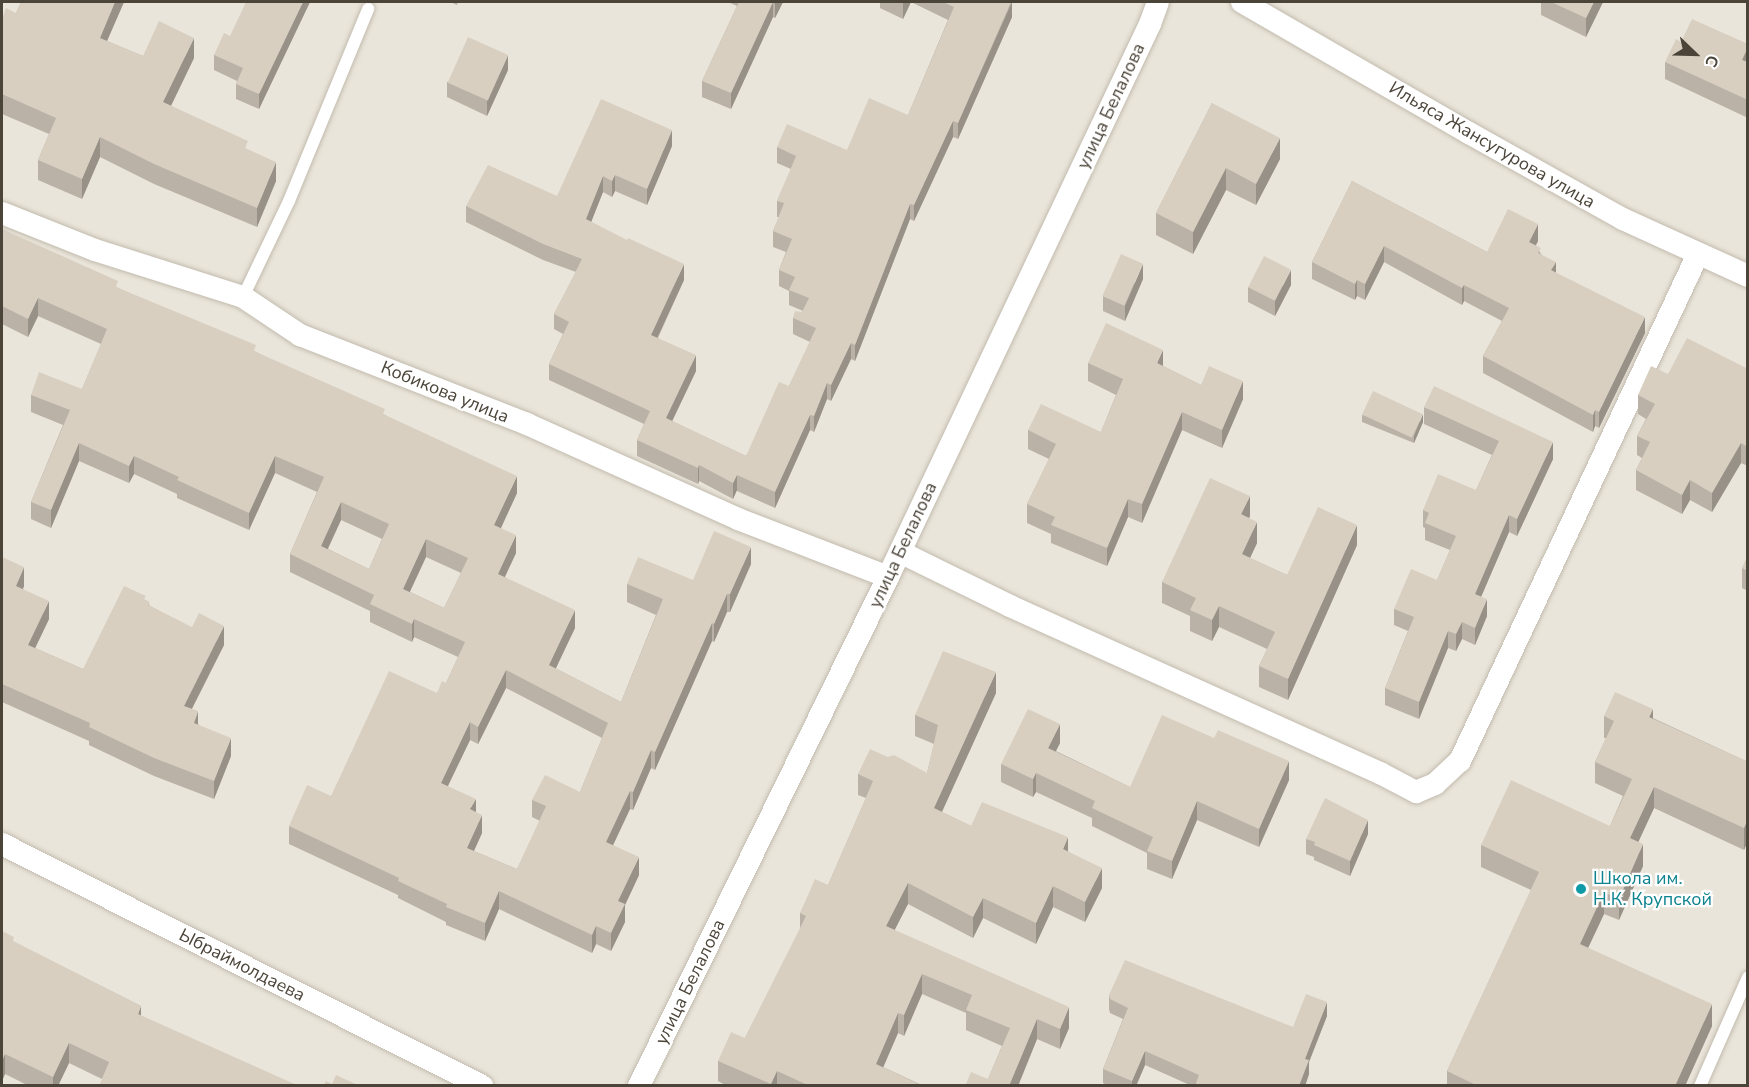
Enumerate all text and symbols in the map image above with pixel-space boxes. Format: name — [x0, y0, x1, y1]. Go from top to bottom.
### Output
north arrow — [1665, 24, 1725, 84]
street label: улица Белалова — [1072, 40, 1150, 172]
text: С — [1699, 52, 1724, 70]
street label: Ильяса Жансугурова улица — [1385, 77, 1599, 213]
street label: Кобикова улица — [378, 356, 512, 428]
street label: улица Белалова — [864, 479, 942, 611]
place label: Школа им. Н.К. Крупской — [1593, 868, 1712, 910]
marker: Школа им. Н.К. Крупской — [1574, 882, 1588, 896]
street label: улица Белалова — [650, 916, 730, 1048]
street label: Ыбраймолдаева — [175, 924, 309, 1006]

